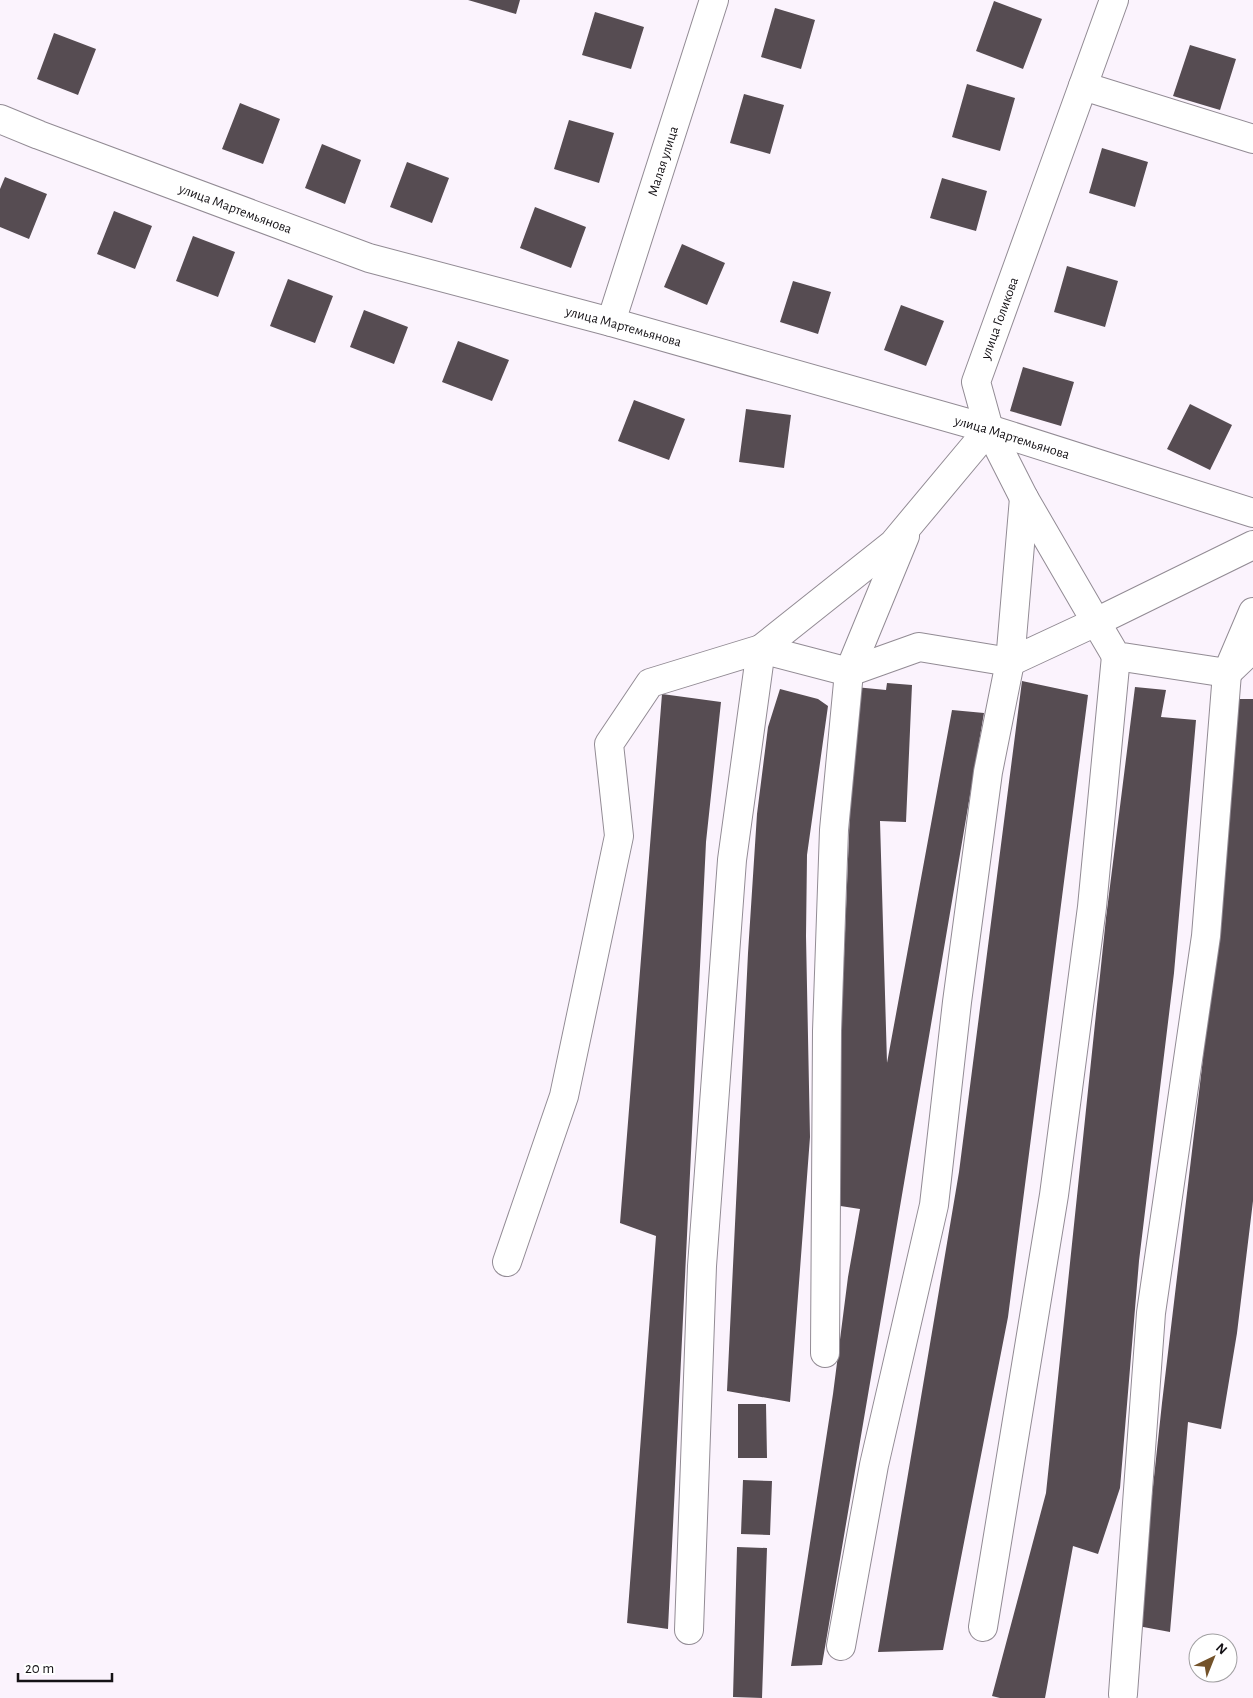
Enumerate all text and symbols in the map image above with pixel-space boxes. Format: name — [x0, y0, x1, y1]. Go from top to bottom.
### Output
street label: Малая улица — [646, 124, 681, 198]
street label: улица Мартемьянова — [176, 181, 294, 237]
street label: улица Голикова — [978, 275, 1021, 362]
street label: улица Мартемьянова — [563, 304, 684, 350]
street label: улица Мартемьянова — [952, 413, 1072, 462]
north arrow — [1188, 1633, 1238, 1683]
text: N — [1213, 1641, 1230, 1658]
scale bar — [18, 1650, 111, 1682]
text: 20 m — [25, 1661, 54, 1676]

